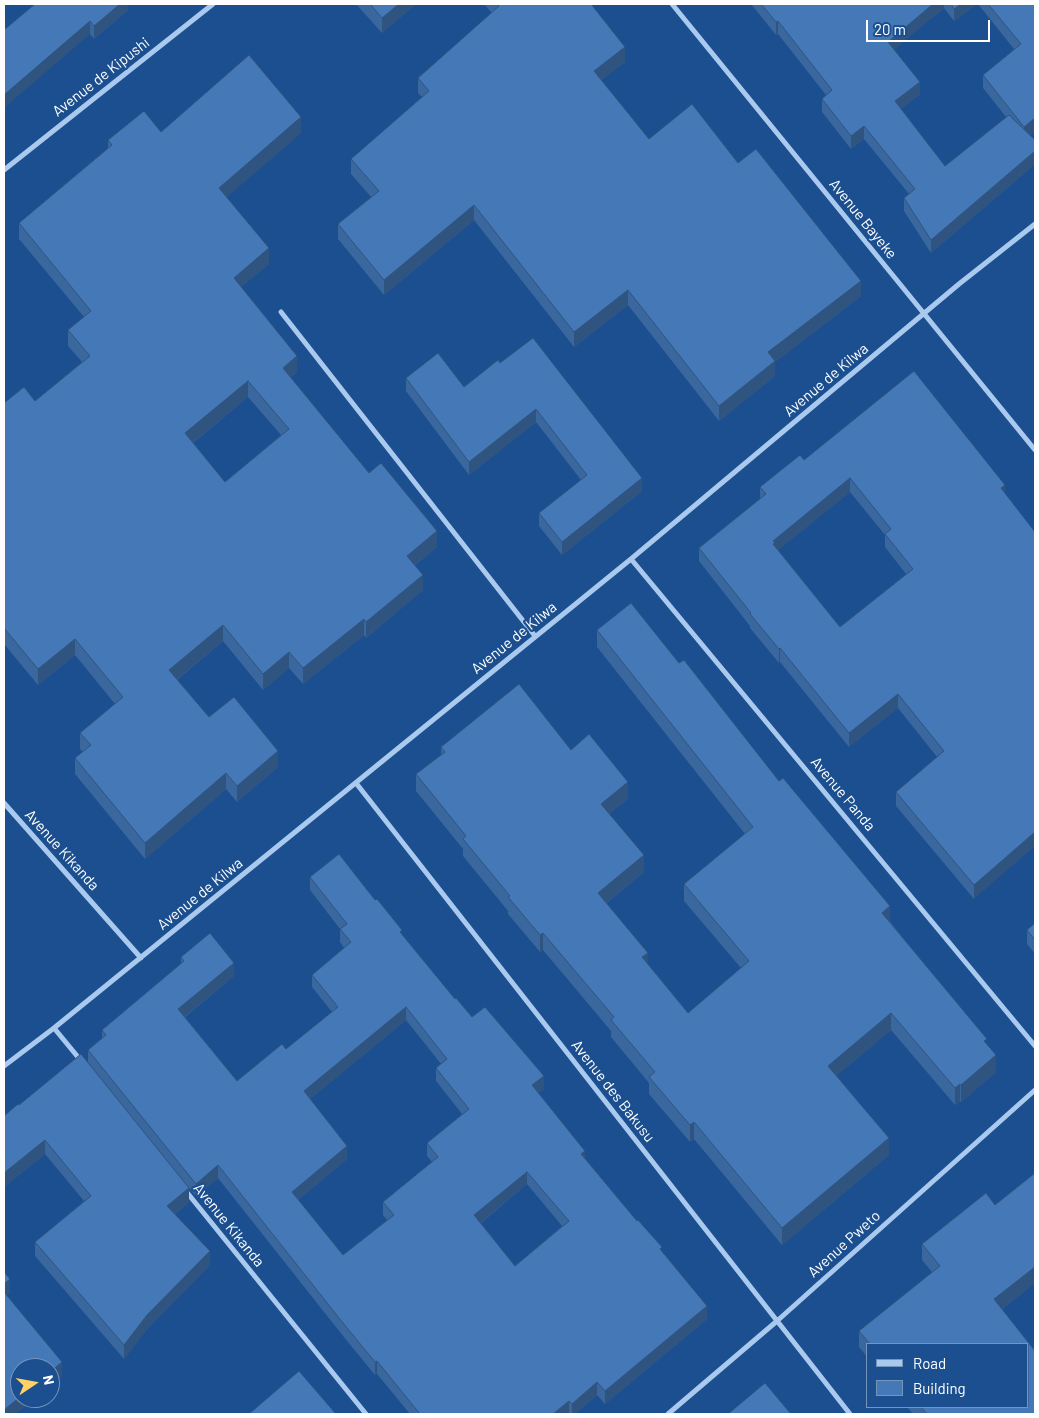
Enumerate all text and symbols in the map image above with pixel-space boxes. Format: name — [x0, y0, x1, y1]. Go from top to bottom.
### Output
scale bar — [869, 10, 993, 42]
text: 20 m — [874, 20, 906, 38]
street label: Avenue de Kipushi — [49, 33, 153, 121]
street label: Avenue Bayeke — [825, 175, 901, 263]
street label: Avenue de Kilwa — [780, 339, 872, 421]
street label: Avenue de Kilwa — [468, 598, 560, 678]
street label: Avenue Panda — [807, 753, 879, 835]
street label: Avenue Kikanda — [21, 806, 103, 894]
street label: Avenue de Kilwa — [154, 854, 246, 934]
street label: Avenue des Bakusu — [568, 1036, 658, 1146]
street label: Avenue Kikanda — [190, 1179, 268, 1271]
street label: Avenue Pweto — [804, 1207, 884, 1281]
legend — [866, 1343, 1029, 1408]
text: Road — [913, 1354, 946, 1372]
north arrow — [10, 1358, 60, 1408]
text: N — [40, 1374, 58, 1386]
text: Building — [913, 1379, 966, 1397]

